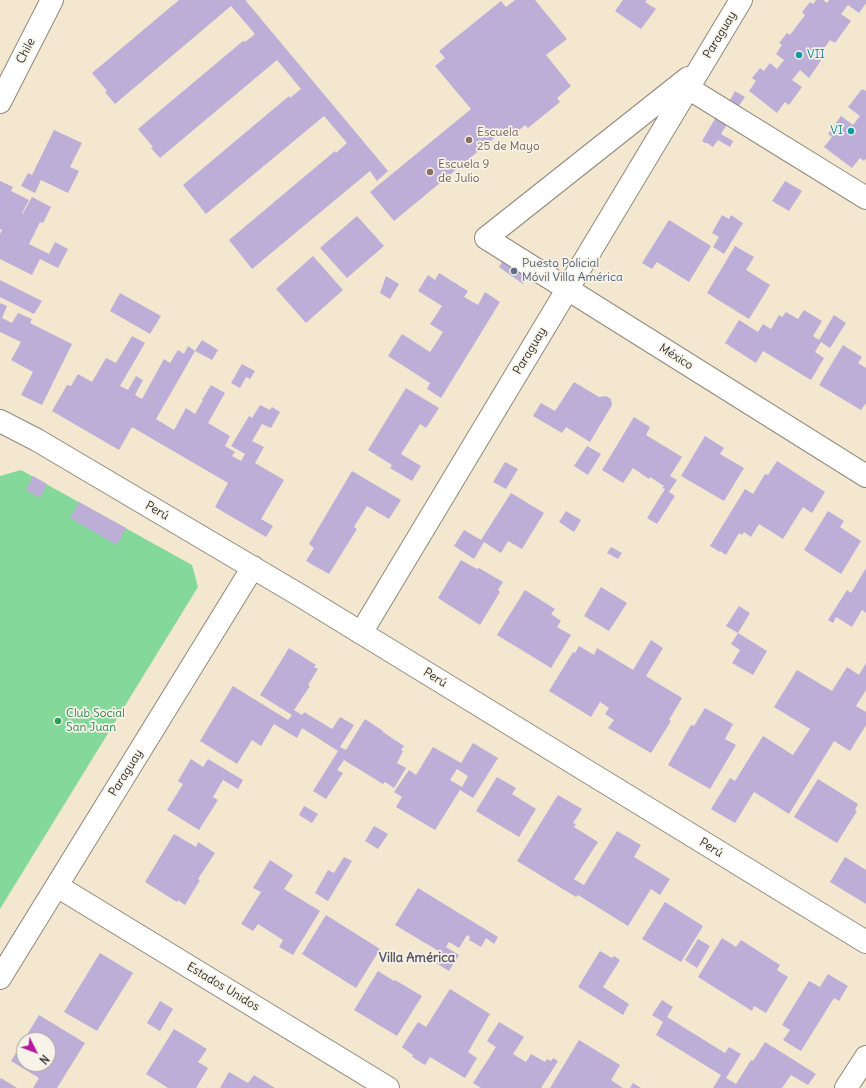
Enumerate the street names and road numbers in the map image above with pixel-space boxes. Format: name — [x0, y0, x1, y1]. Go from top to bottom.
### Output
street label: Paraguay — [700, 9, 740, 61]
street label: Chile — [14, 36, 38, 66]
street label: Paraguay — [510, 325, 550, 377]
street label: México — [656, 341, 696, 373]
street label: Perú — [143, 498, 171, 524]
street label: Perú — [421, 665, 449, 691]
street label: Paraguay — [106, 747, 146, 799]
street label: Perú — [697, 835, 725, 861]
street label: Estados Unidos — [184, 960, 262, 1014]

